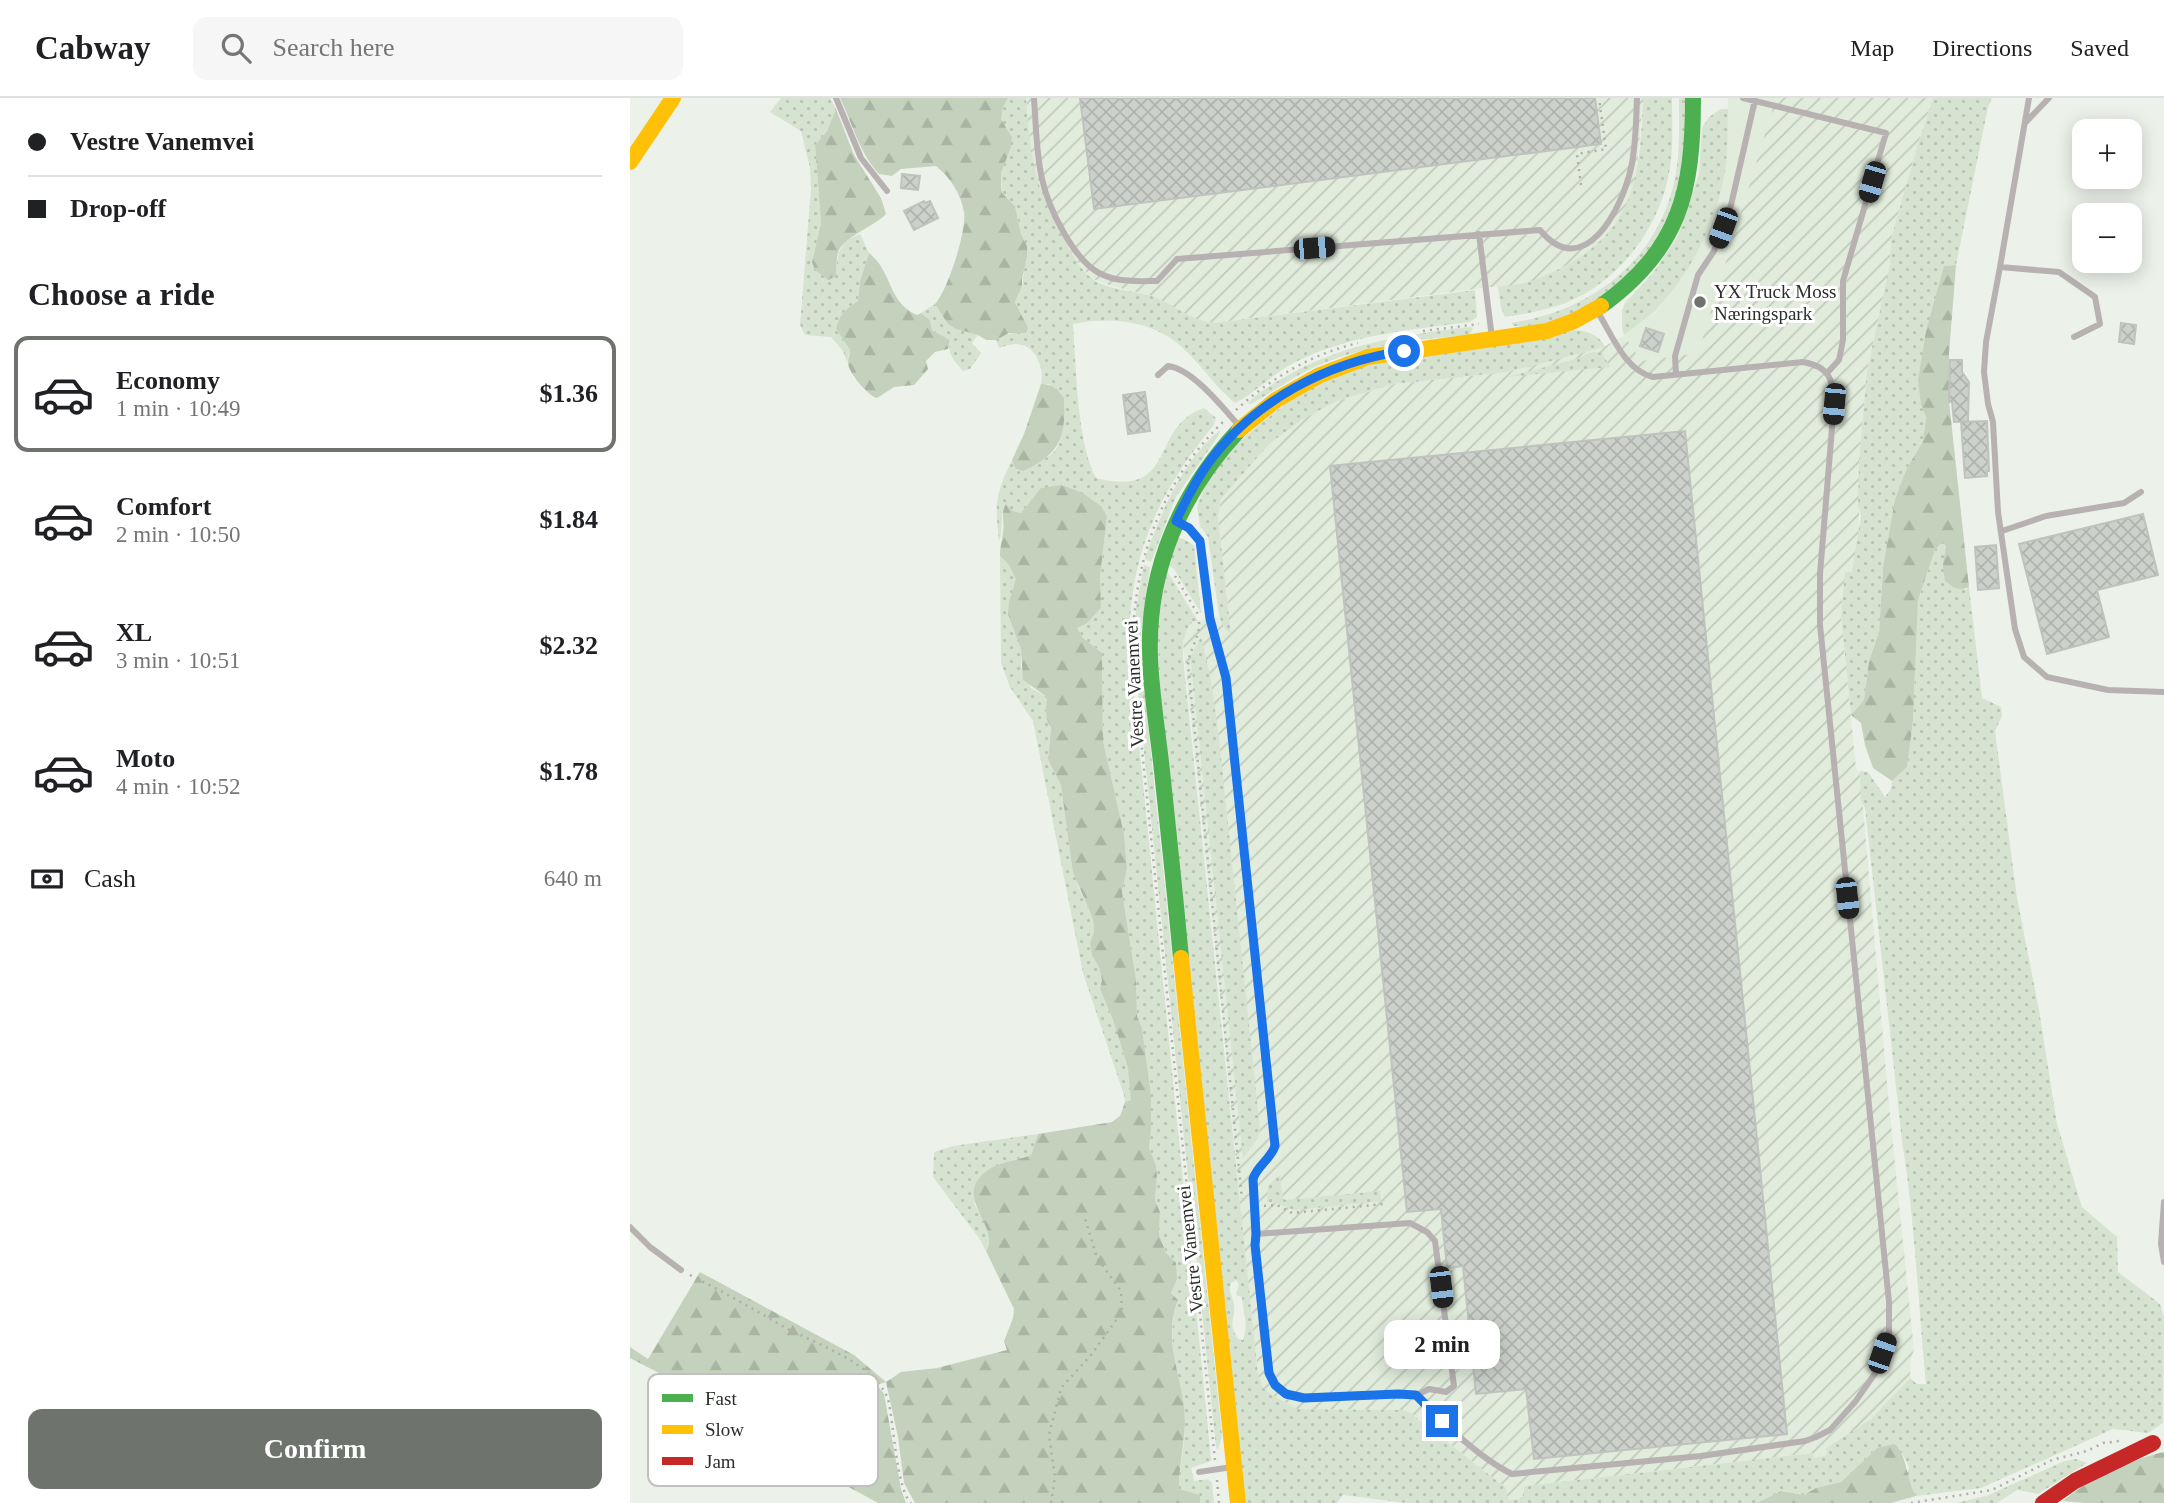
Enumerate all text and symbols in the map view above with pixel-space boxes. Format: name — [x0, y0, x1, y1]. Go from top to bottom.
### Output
search box — [193, 17, 683, 80]
icon: search — [217, 29, 255, 67]
text: Cabway — [35, 30, 151, 66]
text: Search here — [273, 33, 395, 62]
text: Map — [1850, 35, 1894, 61]
text: Directions — [1932, 35, 2032, 61]
text: Saved — [2070, 35, 2129, 61]
map controls — [2072, 119, 2142, 273]
button: + — [2072, 119, 2142, 189]
text: Vestre Vanemvei — [70, 127, 254, 156]
car — [1857, 159, 1888, 205]
text: Drop-off — [70, 194, 166, 223]
button: − — [2072, 203, 2142, 273]
car — [1706, 205, 1741, 251]
car — [1293, 236, 1336, 260]
text: Choose a ride — [28, 276, 215, 312]
place label: YX Truck Moss Næringspark — [1714, 281, 1836, 324]
marker: YX Truck Moss Næringspark — [1692, 294, 1708, 310]
route start — [1388, 335, 1420, 367]
icon: car — [32, 363, 95, 426]
text: Economy — [116, 366, 220, 395]
text: $1.36 — [540, 379, 598, 408]
car — [1822, 382, 1847, 426]
text: 1 min · 10:49 — [116, 396, 241, 421]
icon: car — [32, 489, 95, 552]
text: Comfort — [116, 492, 211, 521]
text: $1.84 — [540, 505, 598, 534]
text: 2 min · 10:50 — [116, 522, 241, 547]
icon: car — [32, 615, 95, 678]
text: XL — [116, 618, 152, 647]
street label: Vestre Vanemvei — [1120, 620, 1148, 748]
text: $2.32 — [540, 631, 598, 660]
text: 3 min · 10:51 — [116, 648, 241, 673]
icon: car — [32, 741, 95, 804]
text: Moto — [116, 744, 175, 773]
text: $1.78 — [540, 757, 598, 786]
text: 4 min · 10:52 — [116, 774, 241, 799]
icon: cash — [28, 860, 66, 898]
text: Cash — [84, 864, 136, 893]
text: 640 m — [544, 866, 602, 891]
car — [1835, 876, 1860, 920]
street label: Vestre Vanemvei — [1173, 1184, 1207, 1314]
car — [1429, 1265, 1454, 1309]
callout: 2 min — [1384, 1320, 1500, 1368]
car — [1866, 1330, 1899, 1376]
text: 2 min — [1414, 1332, 1470, 1357]
legend — [648, 1374, 878, 1486]
text: Fast — [705, 1388, 737, 1409]
route end — [1426, 1405, 1458, 1437]
button: Confirm — [28, 1409, 602, 1489]
text: Slow — [705, 1419, 744, 1440]
text: Jam — [705, 1451, 736, 1472]

